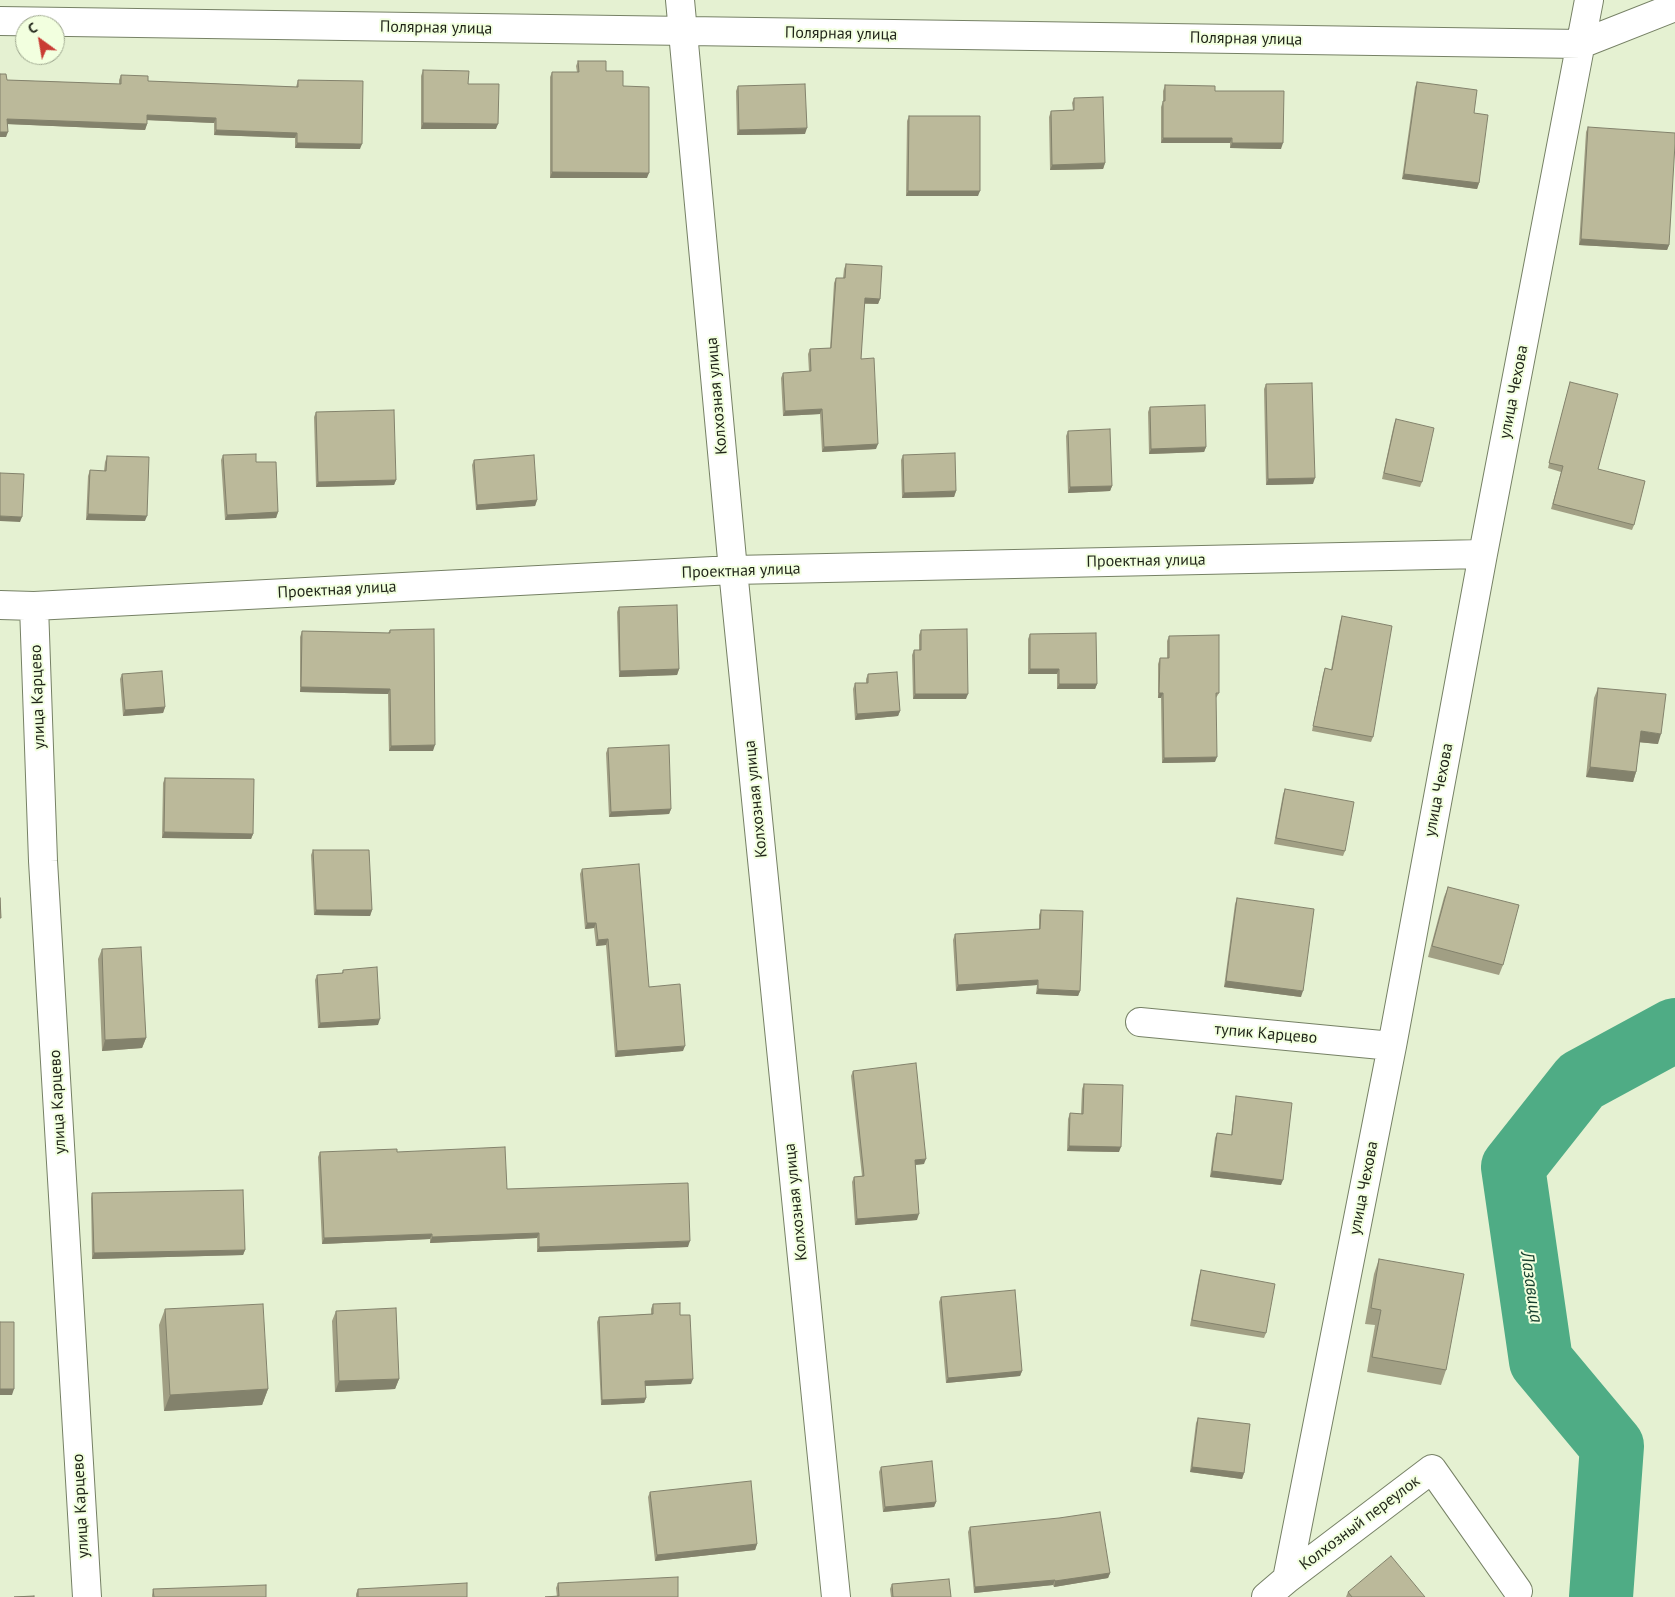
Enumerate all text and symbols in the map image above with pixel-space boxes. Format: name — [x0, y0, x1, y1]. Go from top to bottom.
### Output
north arrow — [15, 15, 65, 65]
street label: Полярная улица — [380, 17, 492, 39]
text: С — [24, 18, 41, 38]
street label: Полярная улица — [785, 23, 897, 45]
street label: Полярная улица — [1190, 28, 1302, 50]
street label: Колхозная улица — [702, 336, 732, 456]
street label: улица Чехова — [1496, 344, 1532, 440]
street label: Проектная улица — [1086, 550, 1206, 572]
street label: Проектная улица — [681, 559, 801, 583]
street label: Проектная улица — [277, 577, 397, 603]
street label: улица Карцево — [27, 644, 49, 750]
street label: Колхозная улица — [740, 739, 772, 859]
street label: улица Чехова — [1421, 742, 1457, 838]
street label: тупик Карцево — [1214, 1020, 1318, 1048]
street label: улица Карцево — [46, 1049, 70, 1155]
street label: улица Чехова — [1346, 1140, 1382, 1236]
street label: Колхозная улица — [780, 1142, 812, 1262]
water label: Лазавица — [1515, 1250, 1547, 1324]
street label: улица Карцево — [69, 1453, 93, 1559]
street label: Колхозный переулок — [1296, 1471, 1424, 1575]

